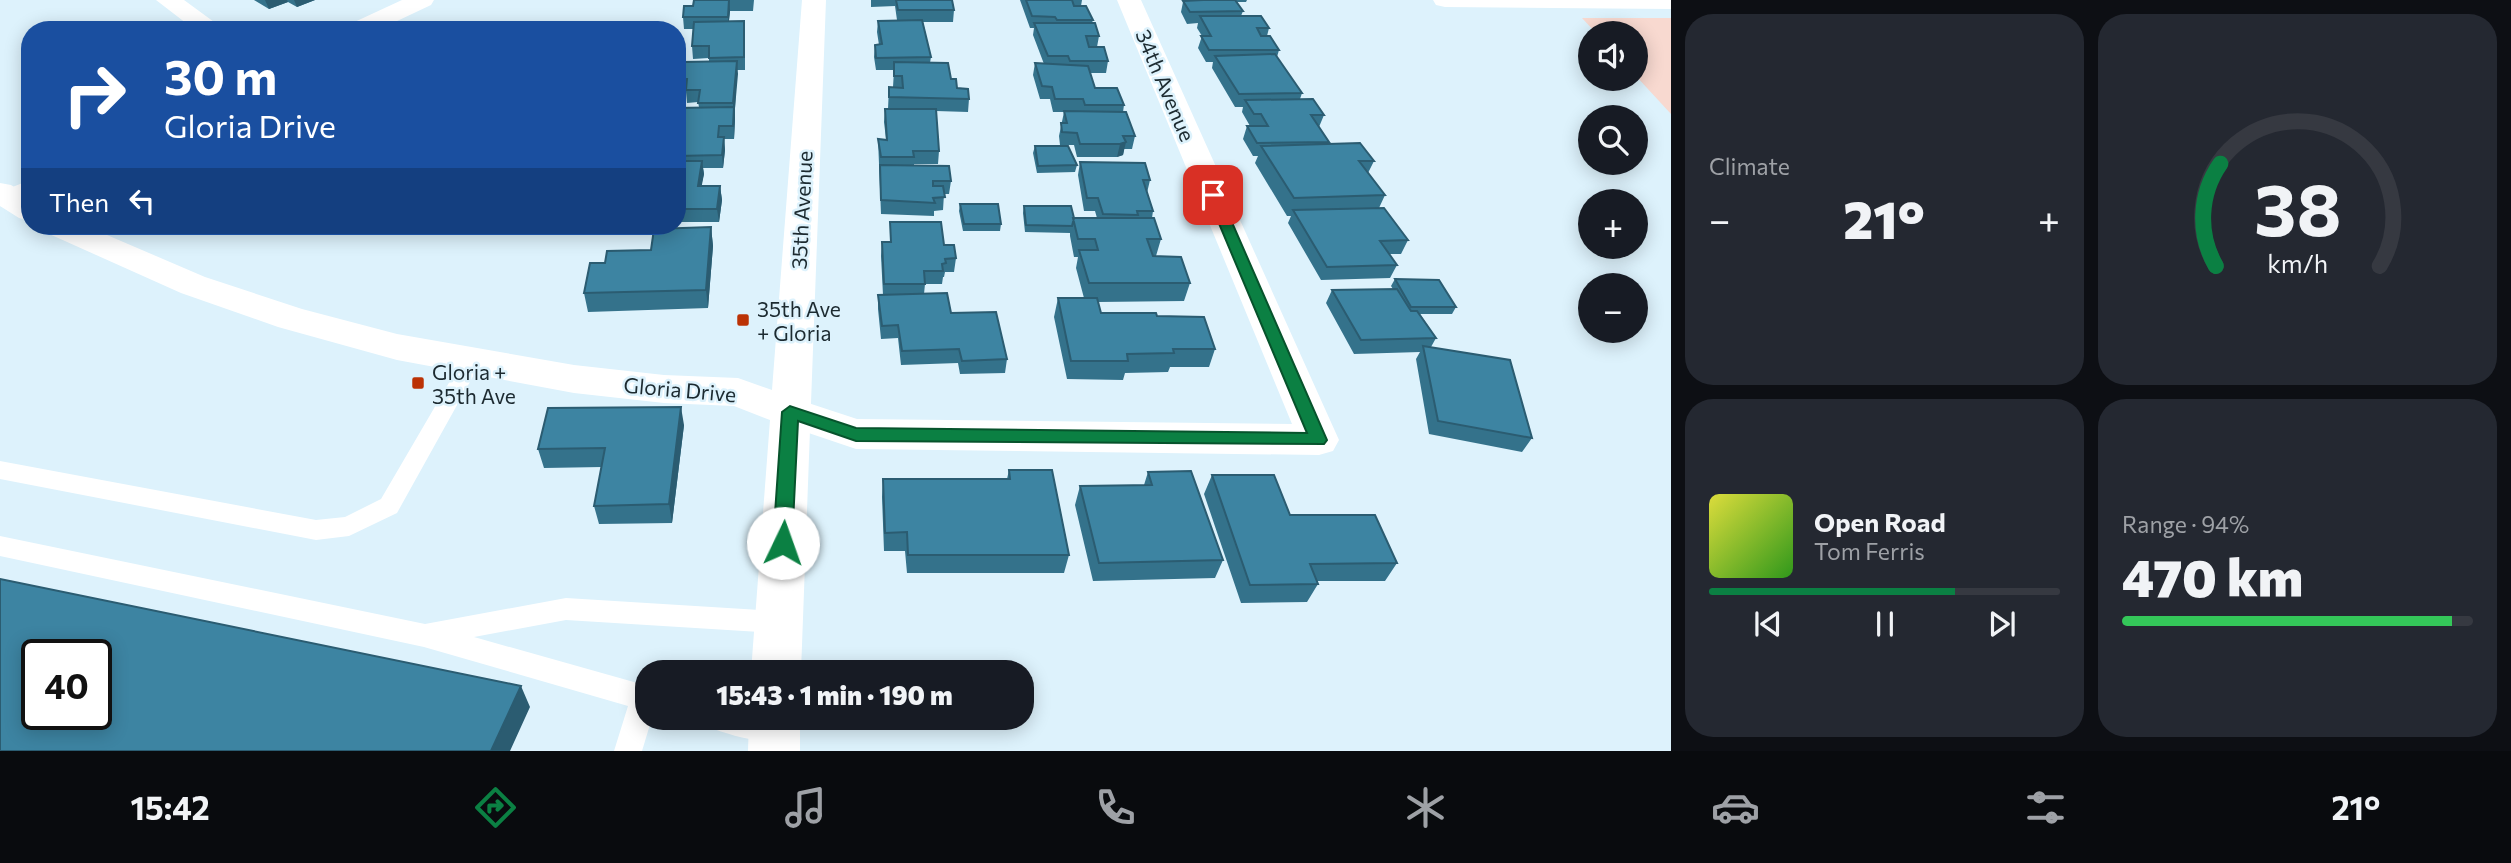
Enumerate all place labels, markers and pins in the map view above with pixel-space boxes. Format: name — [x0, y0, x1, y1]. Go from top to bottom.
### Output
pin — [1183, 165, 1243, 225]
place label: 35th Ave + Gloria — [757, 296, 841, 345]
marker: 35th Ave + Gloria — [735, 312, 751, 328]
place label: Gloria + 35th Ave — [432, 359, 516, 408]
marker: Gloria + 35th Ave — [410, 375, 426, 391]

